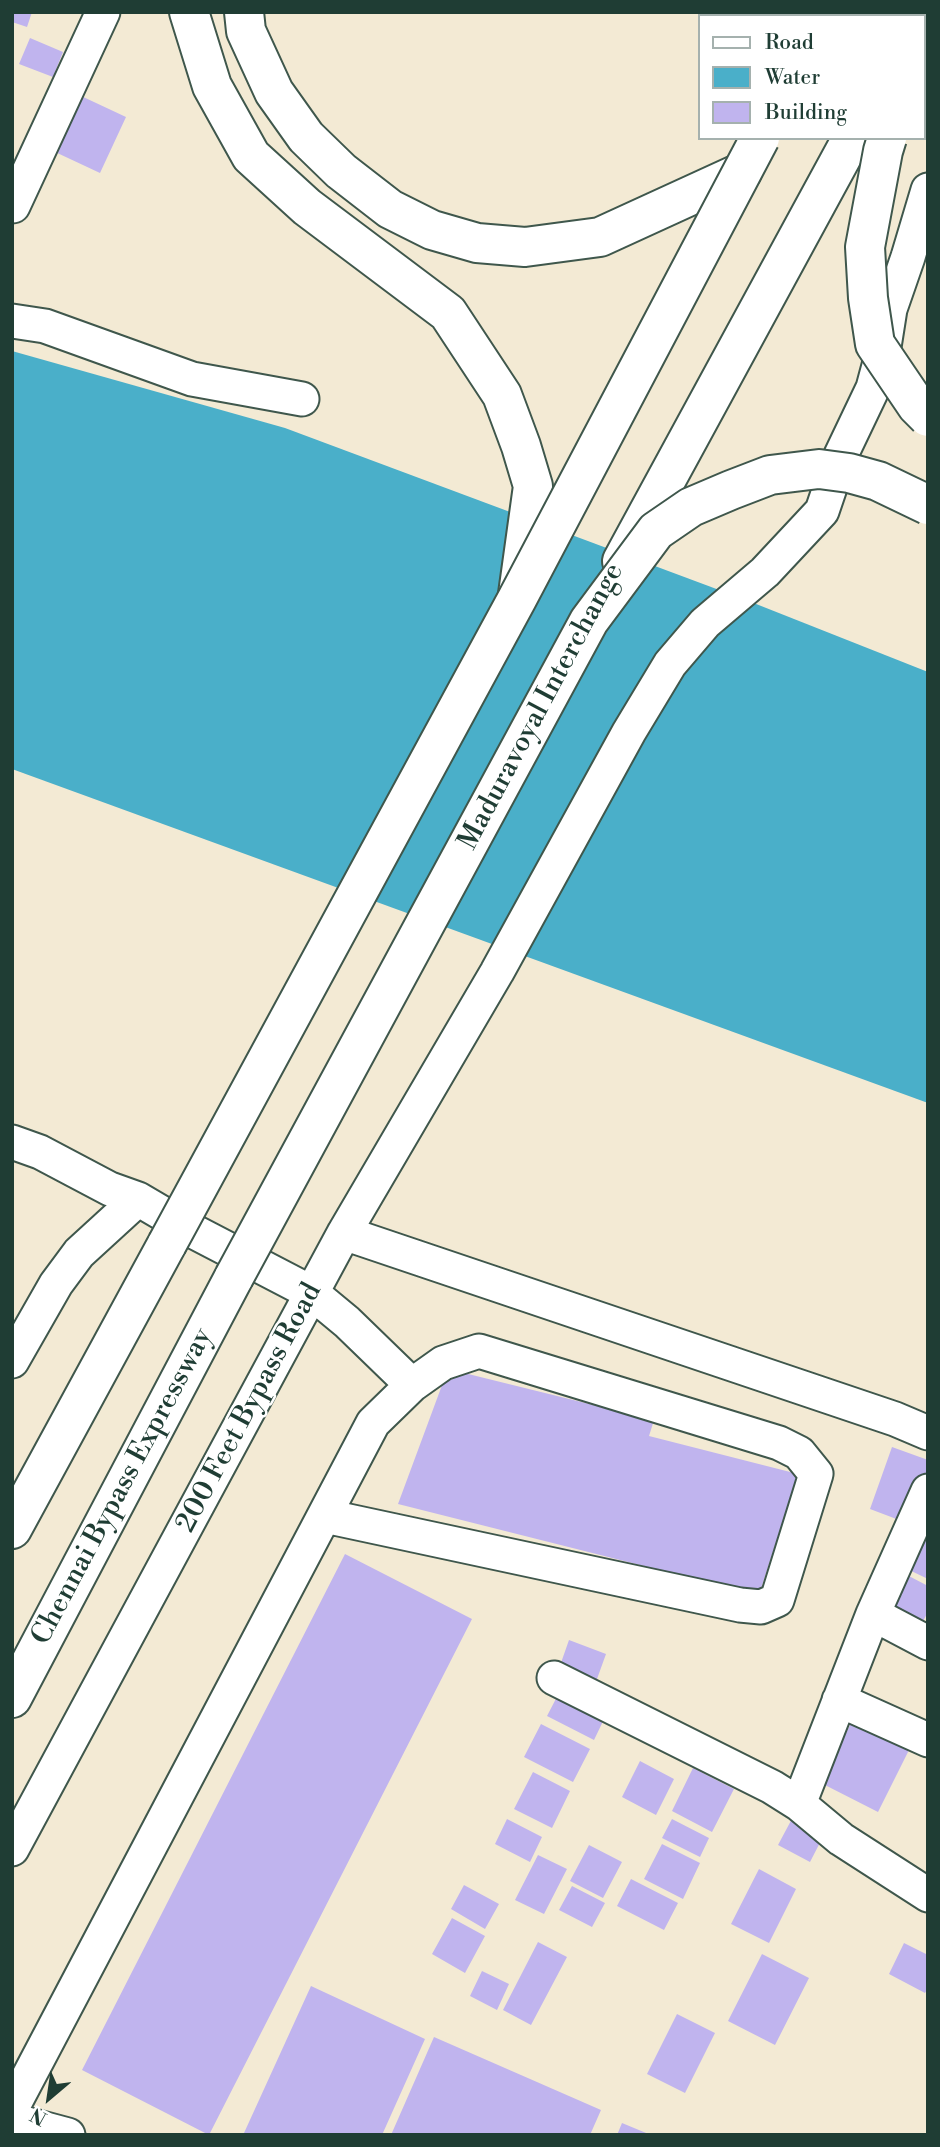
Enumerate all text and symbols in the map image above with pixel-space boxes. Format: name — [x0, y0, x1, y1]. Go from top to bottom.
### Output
legend — [698, 14, 926, 140]
text: Road — [765, 30, 814, 56]
text: Water — [765, 65, 820, 91]
text: Building — [765, 100, 847, 126]
street label: Maduravoyal Interchange — [452, 558, 632, 856]
street label: 200 Feet Bypass Road — [170, 1278, 330, 1538]
street label: Chennai Bypass Expressway — [25, 1323, 221, 1651]
north arrow — [14, 2063, 84, 2133]
text: N — [26, 2102, 51, 2131]

